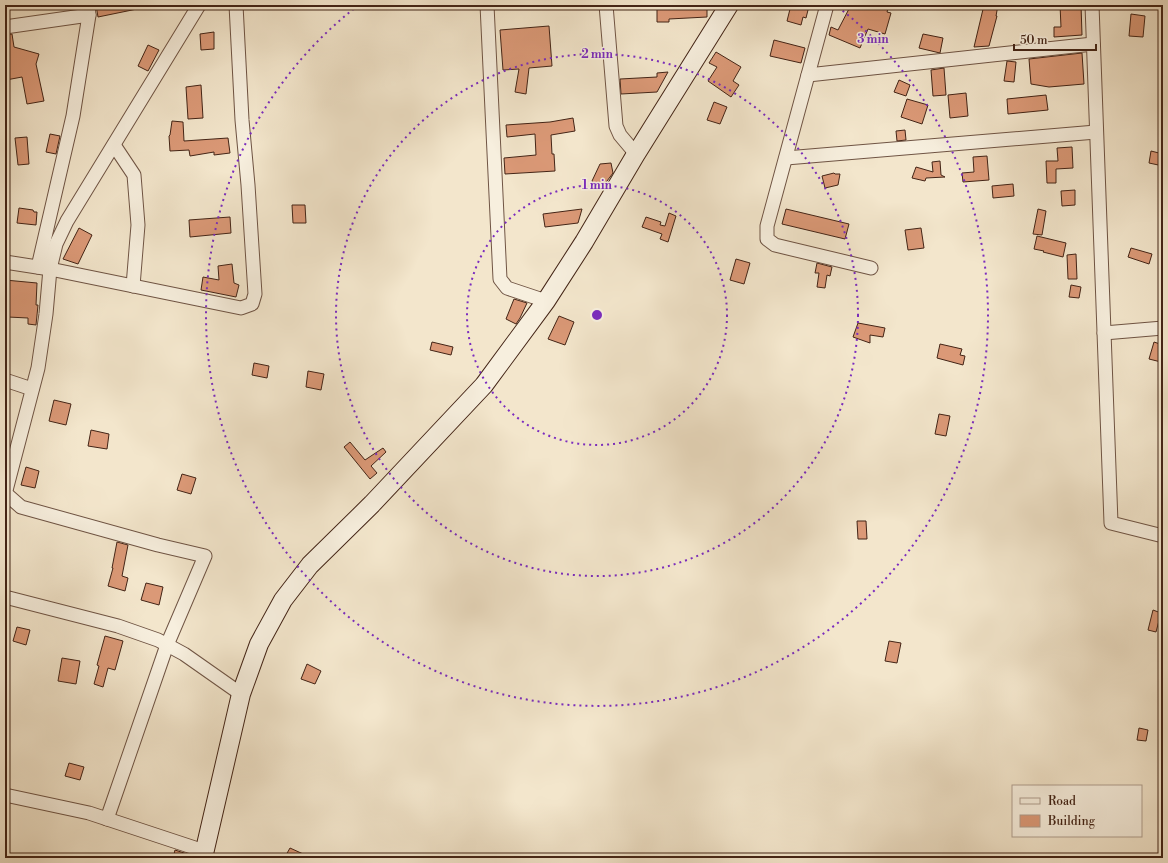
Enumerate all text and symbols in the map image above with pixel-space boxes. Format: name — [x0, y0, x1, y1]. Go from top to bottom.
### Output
scale bar — [1014, 26, 1096, 52]
text: 3 min — [857, 32, 889, 47]
text: 50 m — [1020, 33, 1048, 48]
text: 2 min — [581, 47, 613, 62]
text: 1 min — [582, 178, 613, 193]
centre of rings — [590, 308, 604, 322]
legend — [1012, 785, 1142, 837]
text: Road — [1048, 794, 1076, 809]
text: Building — [1047, 814, 1096, 829]

